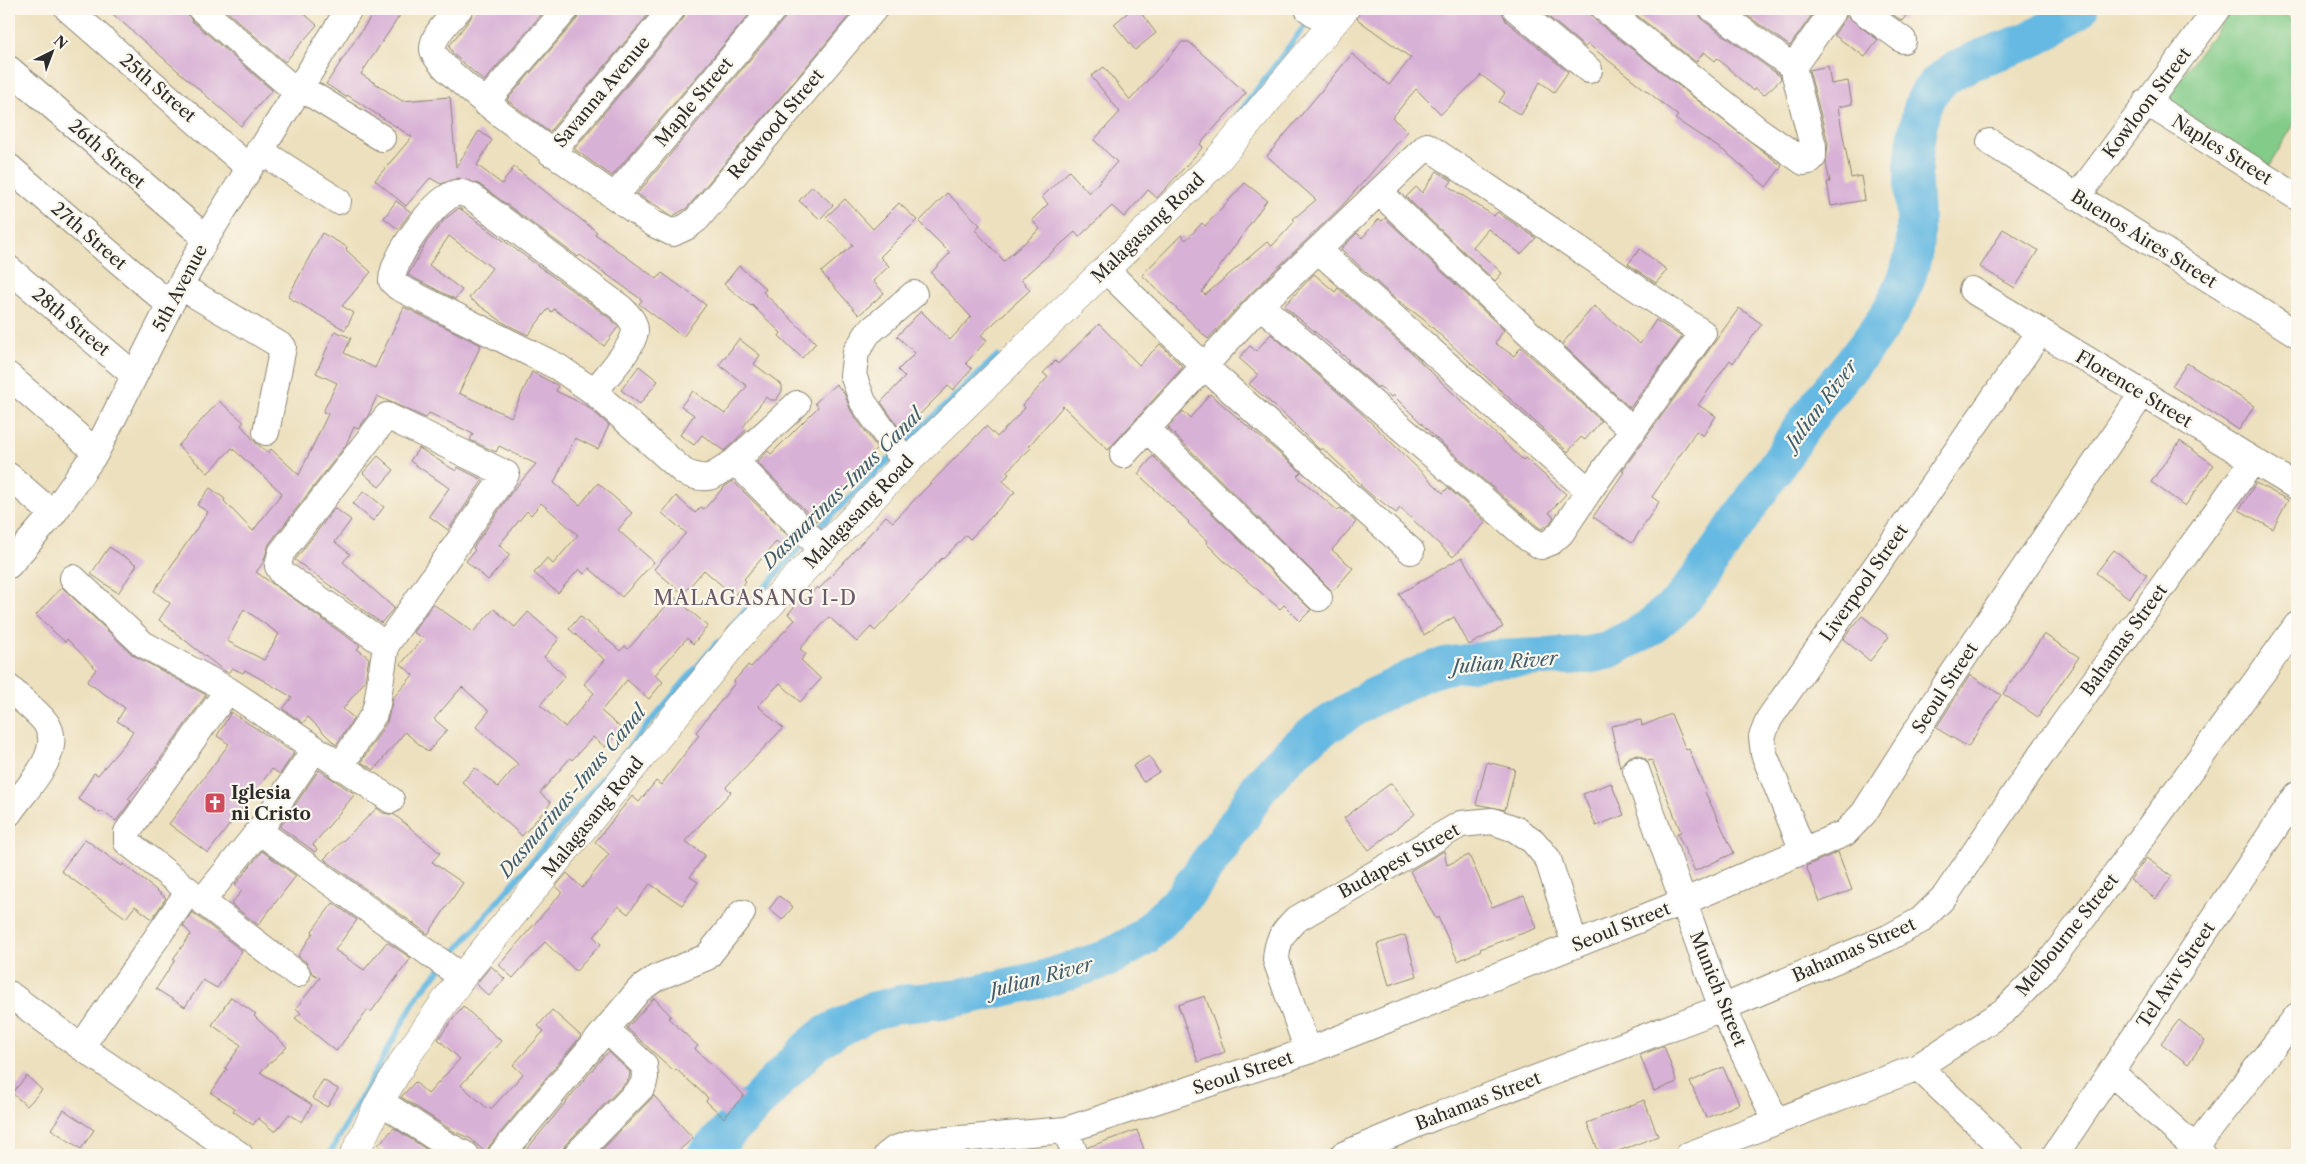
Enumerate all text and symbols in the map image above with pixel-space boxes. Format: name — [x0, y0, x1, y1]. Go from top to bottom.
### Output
north arrow — [28, 28, 78, 78]
text: N — [50, 32, 71, 53]
street label: Savanna Avenue — [549, 32, 655, 152]
street label: Kowloon Street — [2098, 43, 2196, 163]
street label: 25th Street — [115, 49, 201, 127]
street label: Maple Street — [650, 52, 738, 151]
street label: Redwood Street — [723, 64, 829, 184]
street label: Naples Street — [2168, 110, 2277, 190]
street label: 26th Street — [64, 115, 150, 194]
street label: Malagasang Road — [1087, 168, 1209, 288]
street label: Buenos Aires Street — [2067, 185, 2222, 293]
street label: 27th Street — [47, 197, 132, 275]
street label: 5th Avenue — [148, 241, 212, 335]
street label: 28th Street — [28, 283, 115, 361]
street label: Florence Street — [2072, 346, 2197, 433]
water label: Julian River — [1777, 354, 1863, 458]
water label: Dasmarinas-Imus Canal — [756, 402, 929, 575]
street label: Malagasang Road — [799, 451, 919, 573]
street label: Liverpool Street — [1815, 520, 1913, 646]
street label: Bahamas Street — [2076, 579, 2172, 700]
district label: MALAGASANG I-D — [653, 586, 857, 610]
street label: Seoul Street — [1907, 638, 1983, 738]
water label: Julian River — [1446, 646, 1560, 679]
water label: Dasmarinas-Imus Canal — [492, 699, 652, 884]
street label: Malagasang Road — [538, 752, 648, 882]
place label: Iglesia ni Cristo — [231, 782, 311, 825]
church icon: Iglesia ni Cristo — [203, 791, 227, 815]
street label: Budapest Street — [1335, 818, 1464, 903]
street label: Melbourne Street — [2011, 869, 2123, 1001]
street label: Seoul Street — [1569, 897, 1674, 957]
street label: Bahamas Street — [1789, 913, 1920, 987]
street label: Tel Aviv Street — [2132, 917, 2220, 1032]
street label: Munich Street — [1685, 928, 1751, 1050]
water label: Julian River — [982, 952, 1096, 1004]
street label: Seoul Street — [1190, 1046, 1297, 1100]
street label: Bahamas Street — [1412, 1067, 1544, 1135]

